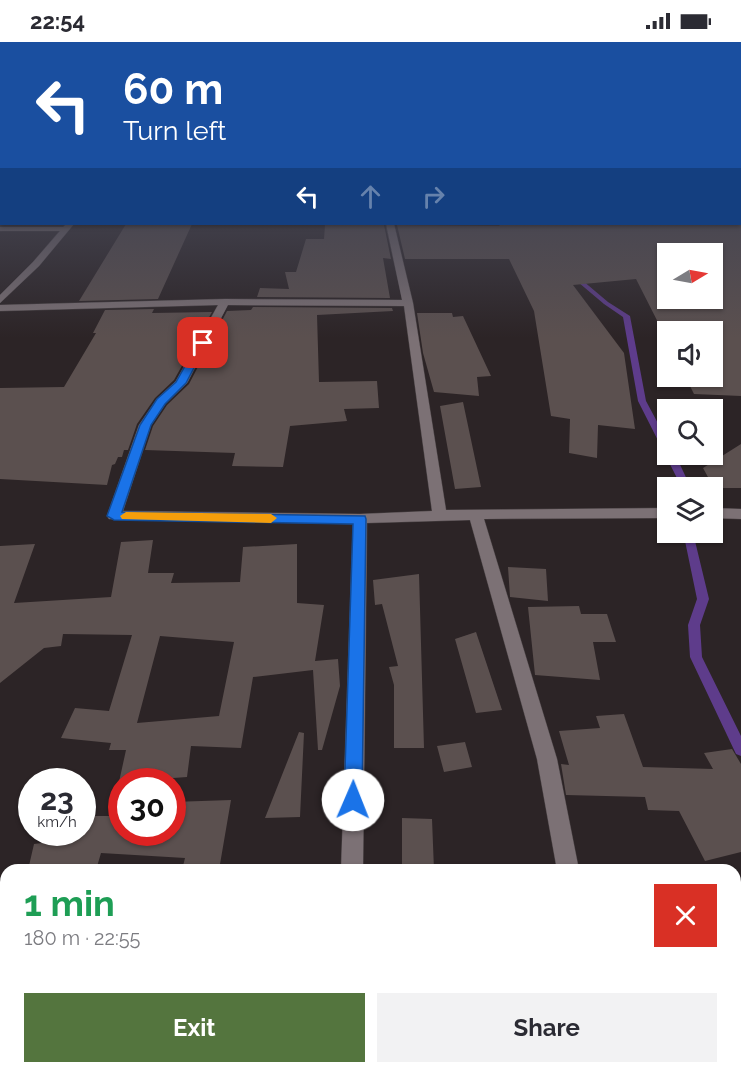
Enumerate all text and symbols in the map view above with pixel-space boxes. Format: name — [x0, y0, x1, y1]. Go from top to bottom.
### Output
text: 22:54 — [30, 8, 85, 34]
text: 60 m — [123, 65, 223, 114]
icon: left — [24, 66, 102, 144]
text: Turn left — [123, 115, 226, 146]
icon: left — [291, 180, 324, 213]
icon: ahead — [354, 180, 387, 213]
icon: right — [417, 180, 450, 213]
north arrow — [657, 243, 723, 309]
map controls — [657, 243, 723, 543]
pin — [177, 317, 228, 368]
button: sound — [657, 321, 723, 387]
icon: arrive — [186, 326, 219, 359]
button: search — [657, 399, 723, 465]
button: layers — [657, 477, 723, 543]
speed limit sign: 30 — [108, 768, 186, 846]
position arrow — [321, 768, 385, 832]
text: 23 — [40, 782, 74, 817]
text: km/h — [37, 813, 77, 831]
text: 1 min — [24, 882, 115, 924]
button: close — [654, 884, 717, 947]
text: 180 m · 22:55 — [24, 926, 141, 950]
button: Exit — [24, 993, 365, 1062]
button: Share — [377, 993, 717, 1062]

